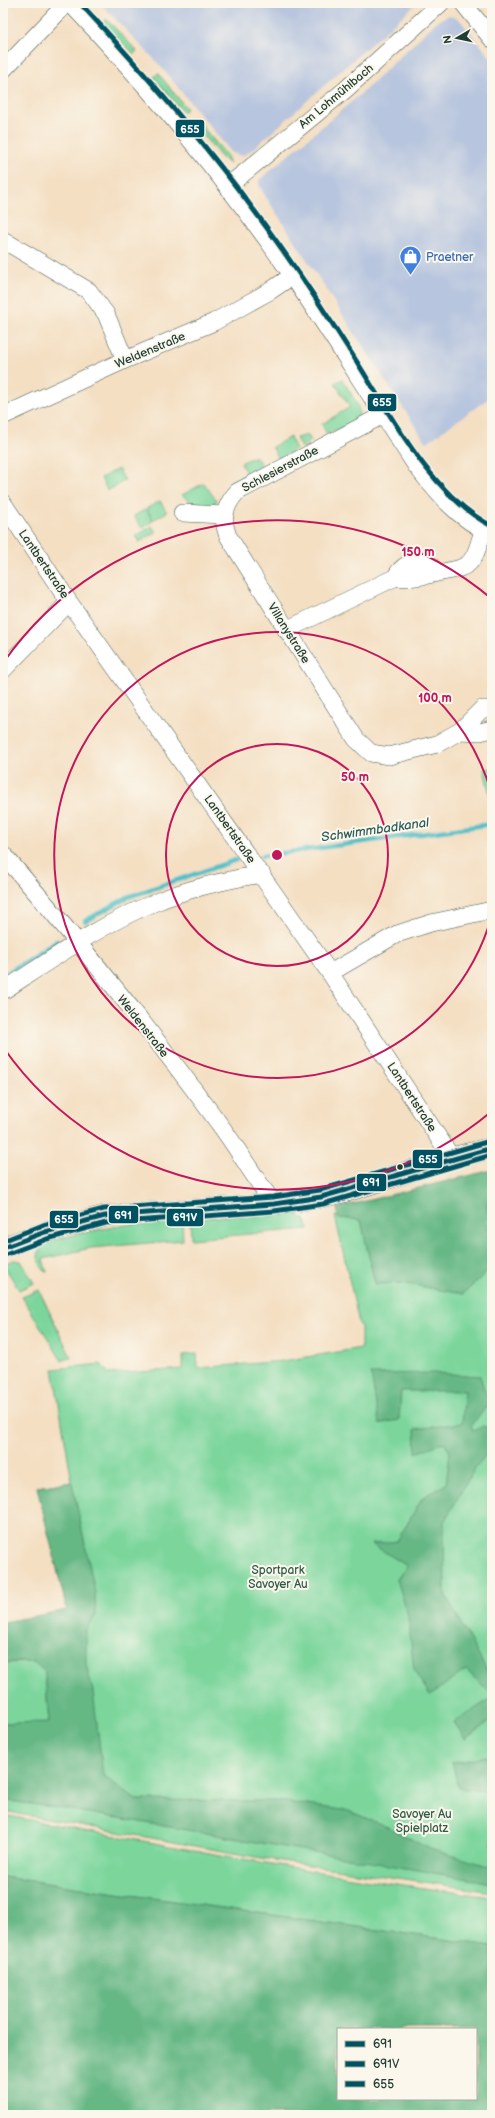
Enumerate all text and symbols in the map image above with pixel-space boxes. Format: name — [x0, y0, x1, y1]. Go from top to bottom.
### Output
north arrow — [437, 18, 477, 58]
text: N — [441, 34, 455, 45]
street label: Am Lohmühlbach — [296, 61, 377, 132]
line badge: 655 — [175, 119, 205, 138]
text: 655 — [180, 123, 200, 136]
shop icon: Praetner — [397, 244, 423, 277]
place label: Praetner — [426, 250, 474, 265]
street label: Weldenstraße — [113, 329, 188, 372]
line badge: 655 — [367, 393, 397, 412]
text: 655 — [372, 396, 392, 409]
street label: Schlesierstraße — [239, 443, 321, 496]
street label: Lantbertstraße — [15, 527, 72, 602]
text: 150 m — [402, 545, 434, 560]
street label: Villanystraße — [264, 600, 313, 666]
text: 100 m — [418, 691, 452, 706]
text: 50 m — [341, 770, 369, 785]
street label: Lantbertstraße — [200, 792, 259, 866]
water label: Schwimmbadkanal — [320, 814, 431, 845]
centre of rings — [270, 848, 284, 862]
street label: Weldenstraße — [114, 992, 172, 1061]
street label: Lantbertstraße — [384, 1060, 440, 1135]
line badge: 655 — [412, 1149, 443, 1169]
text: 655 — [418, 1153, 438, 1166]
unlabelled marker — [395, 1162, 405, 1172]
line badge: 691 — [356, 1173, 387, 1192]
text: 691 — [362, 1176, 380, 1189]
line badge: 691 — [108, 1205, 139, 1224]
line badge: 691V — [166, 1208, 204, 1227]
text: 691 — [114, 1209, 132, 1222]
line badge: 655 — [49, 1210, 79, 1229]
text: 691V — [173, 1211, 197, 1224]
text: 655 — [54, 1213, 74, 1226]
park label: Sportpark Savoyer Au — [248, 1563, 308, 1592]
park label: Savoyer Au Spielplatz — [392, 1807, 452, 1836]
legend — [337, 2028, 477, 2100]
text: 691 — [373, 2037, 392, 2052]
text: 691V — [373, 2057, 400, 2072]
text: 655 — [373, 2077, 394, 2092]

